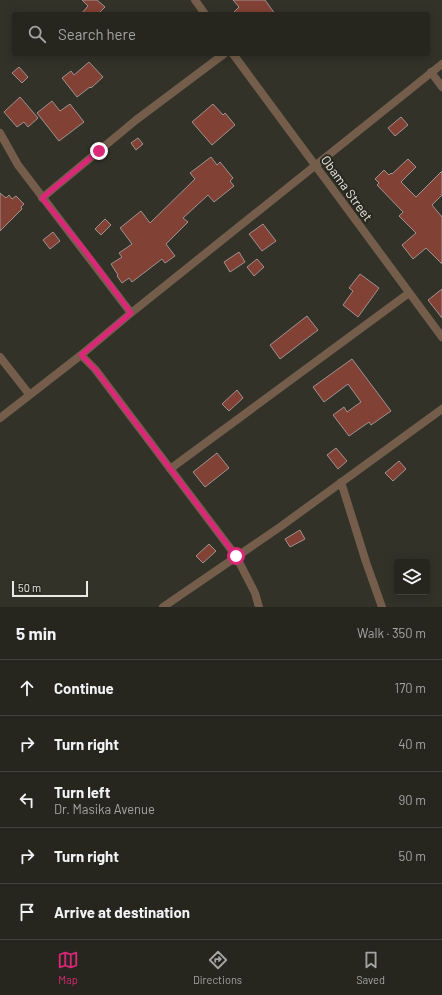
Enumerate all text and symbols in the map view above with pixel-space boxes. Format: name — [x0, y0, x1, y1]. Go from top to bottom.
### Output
search box — [12, 12, 430, 56]
icon: search — [26, 23, 48, 45]
text: Search here — [58, 25, 136, 43]
route end — [90, 142, 108, 160]
street label: Obama Street — [318, 152, 376, 224]
route start — [227, 547, 245, 565]
map controls — [394, 559, 430, 595]
button: layers — [394, 559, 430, 595]
scale bar — [12, 579, 88, 598]
text: 50 m — [18, 581, 41, 594]
text: 5 min — [16, 623, 56, 643]
text: Walk · 350 m — [357, 625, 426, 641]
icon: ahead — [16, 677, 38, 699]
text: Continue — [54, 679, 114, 697]
text: 170 m — [395, 680, 426, 696]
icon: right — [16, 733, 38, 755]
text: Turn right — [54, 735, 119, 753]
text: 40 m — [398, 736, 426, 752]
text: Turn left — [54, 783, 110, 801]
icon: left — [16, 789, 38, 811]
text: 90 m — [399, 792, 426, 808]
text: Dr. Masika Avenue — [54, 801, 155, 817]
icon: right — [16, 845, 38, 867]
text: Turn right — [54, 847, 119, 865]
text: 50 m — [399, 848, 426, 864]
icon: arrive — [16, 901, 38, 923]
text: Arrive at destination — [54, 903, 190, 921]
tab: Map — [57, 949, 79, 986]
tab: Directions — [193, 949, 242, 986]
tab: Saved — [356, 949, 385, 986]

